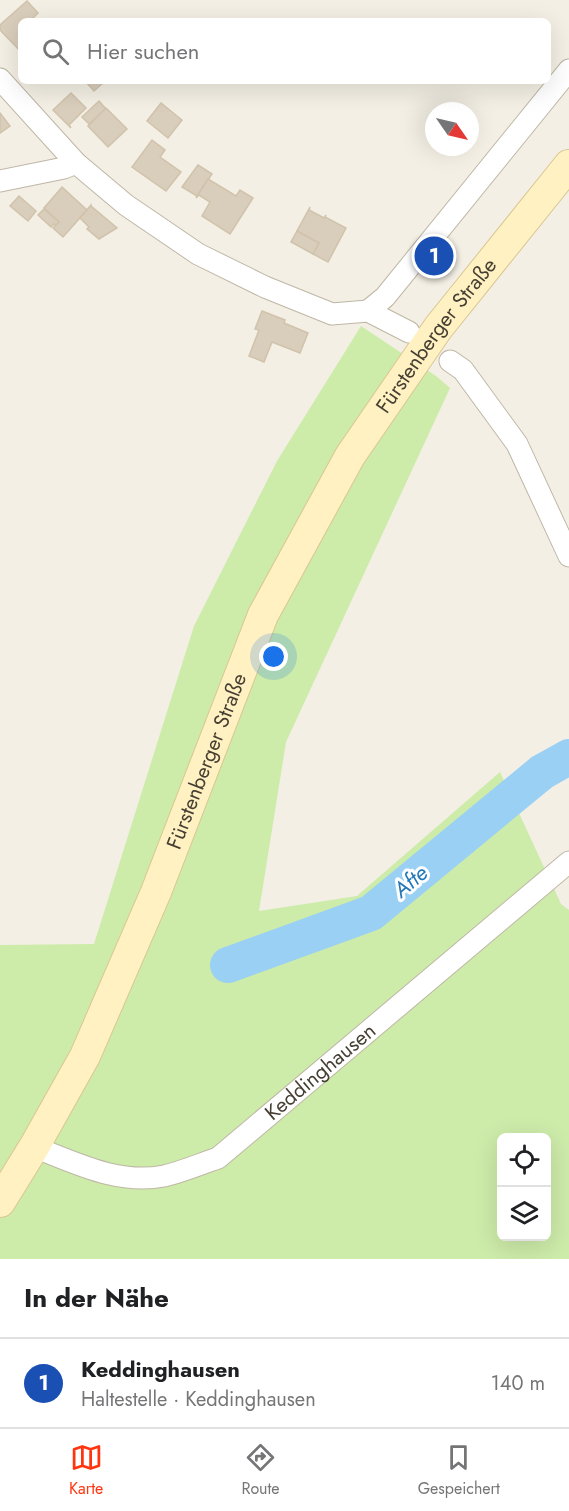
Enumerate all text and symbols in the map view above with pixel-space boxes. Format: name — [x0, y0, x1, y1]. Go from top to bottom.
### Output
search box — [18, 18, 551, 84]
icon: search — [39, 35, 72, 68]
text: Hier suchen — [87, 35, 199, 67]
north arrow — [425, 102, 479, 156]
pin: 1 — [414, 234, 454, 278]
street label: Fürstenberger Straße — [369, 251, 504, 419]
your location — [259, 642, 288, 671]
street label: Fürstenberger Straße — [159, 668, 254, 854]
water label: Afte — [385, 857, 434, 906]
street label: Keddinghausen — [258, 1016, 382, 1127]
map controls — [497, 1133, 551, 1241]
button: locate — [497, 1133, 551, 1187]
button: layers — [497, 1187, 551, 1241]
text: In der Nähe — [24, 1279, 169, 1317]
text: Keddinghausen — [81, 1353, 240, 1385]
text: 1 — [38, 1369, 49, 1398]
text: 140 m — [491, 1369, 545, 1398]
text: Haltestelle · Keddinghausen — [81, 1385, 316, 1414]
tab: Karte — [69, 1441, 103, 1500]
tab: Route — [241, 1441, 280, 1500]
tab: Gespeichert — [418, 1441, 500, 1500]

